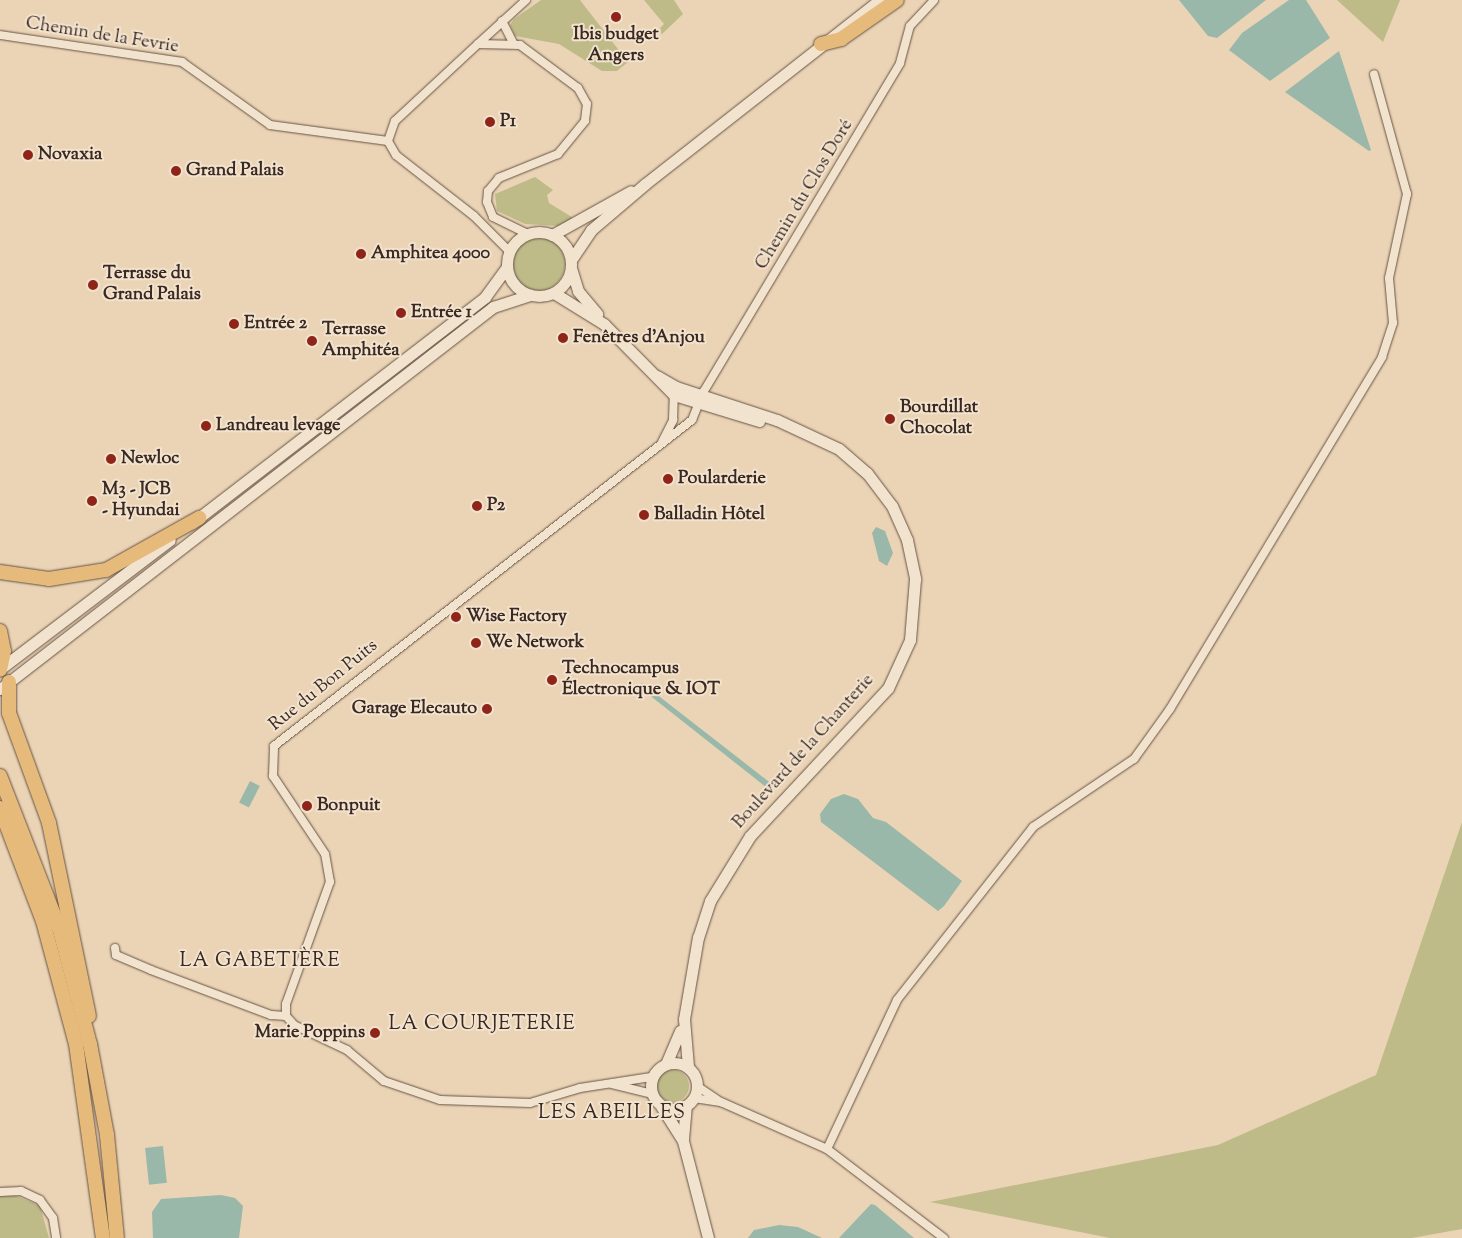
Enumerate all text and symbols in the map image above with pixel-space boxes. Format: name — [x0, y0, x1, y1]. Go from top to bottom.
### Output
marker: Ibis budget Angers — [610, 11, 622, 23]
street label: Chemin de la Fevrie — [24, 13, 180, 59]
place label: Ibis budget Angers — [573, 25, 659, 68]
place label: P1 — [500, 111, 516, 133]
marker: P1 — [484, 116, 496, 128]
street label: Chemin du Clos Doré — [752, 116, 858, 274]
place label: Novaxia — [38, 144, 102, 166]
marker: Novaxia — [22, 149, 34, 161]
place label: Grand Palais — [186, 160, 284, 182]
marker: Grand Palais — [170, 165, 182, 177]
place label: Amphitea 4000 — [371, 243, 490, 265]
marker: Amphitea 4000 — [355, 248, 367, 260]
place label: Terrasse du Grand Palais — [103, 264, 201, 306]
marker: Terrasse du Grand Palais — [87, 279, 99, 291]
place label: Entrée 1 — [411, 302, 472, 324]
marker: Entrée 1 — [395, 307, 407, 319]
place label: Entrée 2 — [244, 313, 307, 335]
marker: Entrée 2 — [228, 318, 240, 330]
place label: Terrasse Amphitéa — [322, 320, 400, 362]
place label: Fenêtres d’Anjou — [573, 327, 705, 349]
marker: Fenêtres d’Anjou — [557, 332, 569, 344]
marker: Terrasse Amphitéa — [306, 335, 318, 347]
place label: Bourdillat Chocolat — [900, 398, 978, 440]
marker: Bourdillat Chocolat — [884, 413, 896, 425]
place label: Landreau levage — [216, 415, 340, 437]
marker: Landreau levage — [200, 420, 212, 432]
place label: Newloc — [121, 448, 179, 470]
marker: Newloc — [105, 453, 117, 465]
place label: Poularderie — [678, 468, 766, 490]
marker: Poularderie — [662, 473, 674, 485]
place label: M3 - JCB - Hyundai — [102, 480, 180, 522]
marker: M3 - JCB - Hyundai — [86, 495, 98, 507]
place label: P2 — [487, 495, 505, 517]
marker: P2 — [471, 500, 483, 512]
place label: Balladin Hôtel — [654, 504, 765, 526]
marker: Balladin Hôtel — [638, 509, 650, 521]
place label: Wise Factory — [466, 606, 567, 628]
marker: Wise Factory — [450, 611, 462, 623]
place label: We Network — [486, 632, 584, 654]
street label: Rue du Bon Puits — [265, 636, 383, 736]
marker: We Network — [470, 637, 482, 649]
place label: Technocampus Électronique & IOT — [562, 659, 720, 702]
street label: Boulevard de la Chanterie — [729, 670, 879, 834]
marker: Technocampus Électronique & IOT — [546, 674, 558, 686]
place label: Garage Elecauto — [352, 698, 477, 720]
marker: Garage Elecauto — [481, 703, 493, 715]
place label: Bonpuit — [317, 795, 380, 817]
marker: Bonpuit — [301, 800, 313, 812]
district label: LA GABETIÈRE — [178, 949, 342, 973]
district label: LA COURJETERIE — [387, 1012, 577, 1036]
place label: Marie Poppins — [255, 1022, 365, 1044]
marker: Marie Poppins — [369, 1027, 381, 1039]
district label: LES ABEILLES — [537, 1101, 687, 1125]

